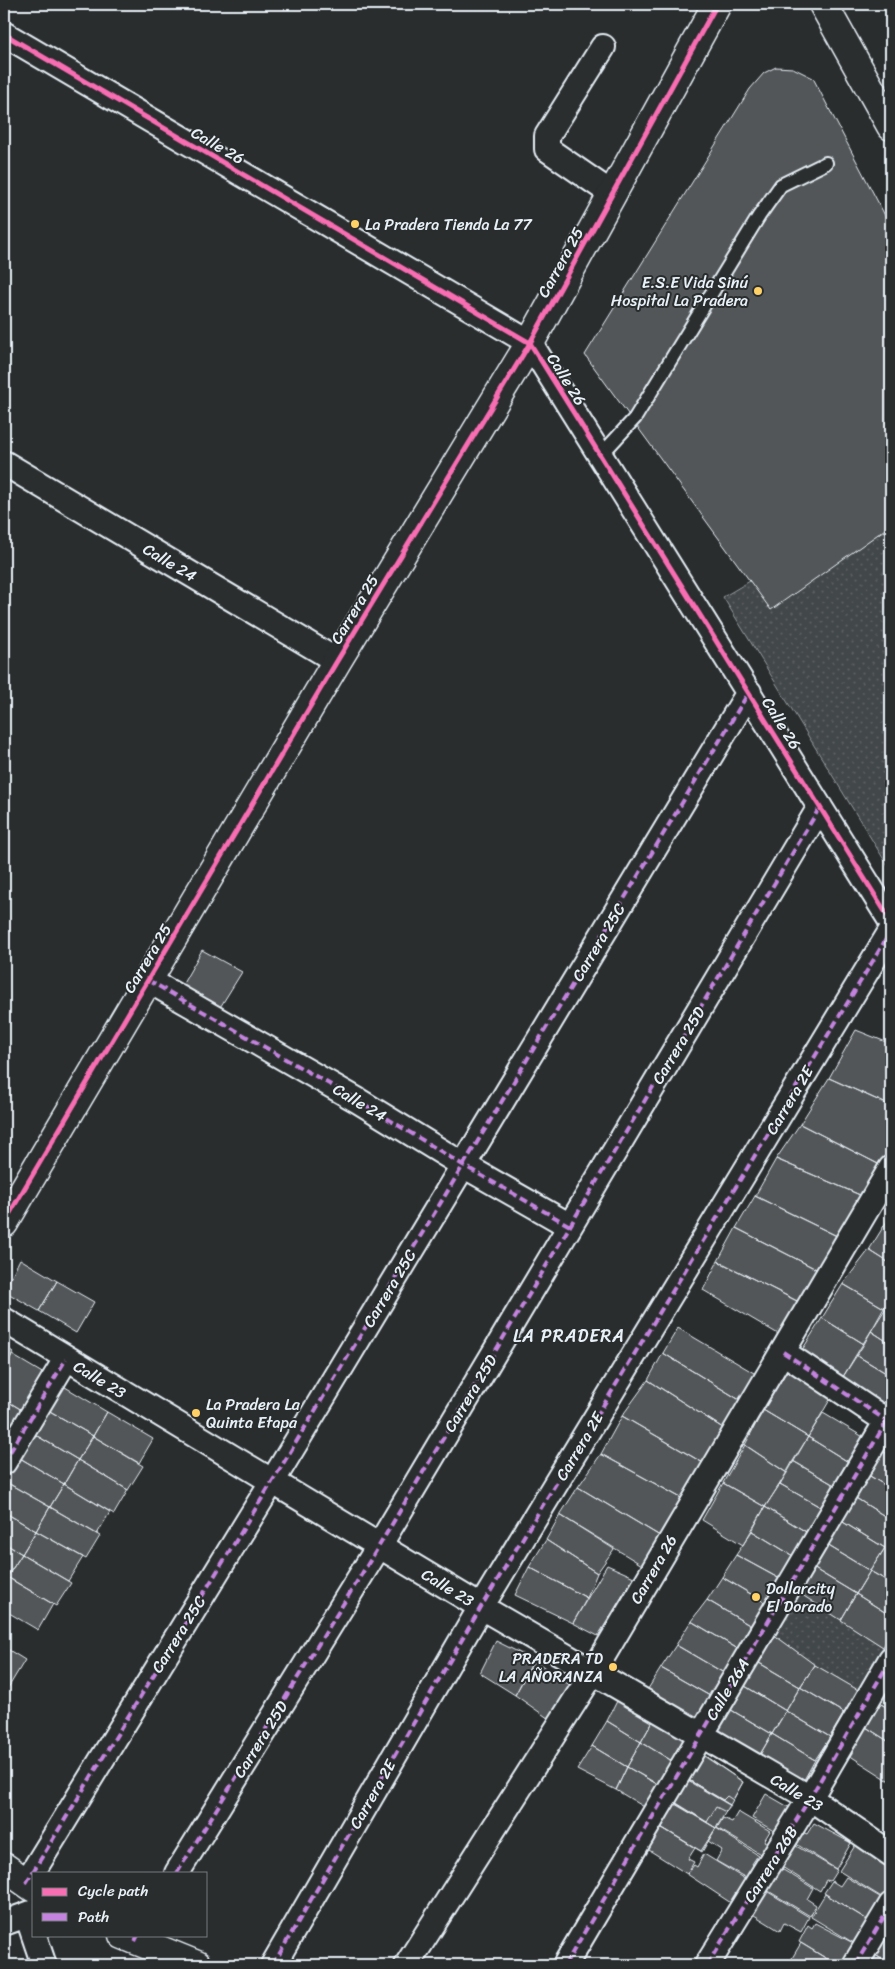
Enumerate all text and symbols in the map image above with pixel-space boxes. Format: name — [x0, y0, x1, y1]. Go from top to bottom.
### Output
street label: Calle 26 — [185, 118, 250, 172]
place label: La Pradera Tienda La 77 — [365, 210, 532, 239]
marker: La Pradera Tienda La 77 — [349, 218, 361, 230]
street label: Carrera 25 — [529, 221, 592, 303]
place label: E.S.E Vida Sinú Hospital La Pradera — [611, 268, 748, 315]
marker: E.S.E Vida Sinú Hospital La Pradera — [752, 285, 764, 297]
street label: Calle 26 — [539, 347, 594, 411]
street label: Calle 24 — [137, 535, 202, 590]
street label: Carrera 25 — [322, 569, 387, 650]
street label: Calle 26 — [754, 691, 809, 755]
street label: Carrera 25C — [564, 897, 633, 987]
street label: Carrera 25 — [115, 918, 180, 999]
street label: Carrera 25D — [644, 1000, 713, 1090]
street label: Carrera 2E — [757, 1059, 822, 1140]
street label: Calle 24 — [327, 1075, 392, 1130]
street label: Carrera 25C — [355, 1243, 424, 1333]
district label: LA PRADERA — [513, 1320, 625, 1352]
street label: Carrera 25D — [436, 1348, 505, 1438]
street label: Calle 23 — [68, 1352, 132, 1407]
place label: La Pradera La Quinta Etapa — [206, 1390, 301, 1437]
street label: Carrera 2E — [547, 1405, 612, 1486]
marker: La Pradera La Quinta Etapa — [190, 1407, 202, 1419]
street label: Carrera 26 — [622, 1529, 685, 1610]
street label: Calle 23 — [416, 1560, 480, 1615]
place label: Dollarcity El Dorado — [766, 1574, 836, 1621]
street label: Carrera 25C — [143, 1590, 214, 1679]
marker: Dollarcity El Dorado — [750, 1591, 762, 1603]
place label: PRADERA TD LA AÑORANZA — [499, 1644, 603, 1691]
street label: Calle 26A — [697, 1652, 757, 1726]
marker: PRADERA TD LA AÑORANZA — [607, 1661, 619, 1673]
street label: Carrera 25D — [225, 1694, 296, 1784]
street label: Carrera 2E — [341, 1753, 405, 1835]
street label: Calle 23 — [765, 1765, 829, 1820]
street label: Carrera 26B — [735, 1820, 806, 1909]
legend — [32, 1872, 208, 1936]
text: Cycle path — [78, 1878, 149, 1904]
text: Path — [78, 1904, 109, 1930]

